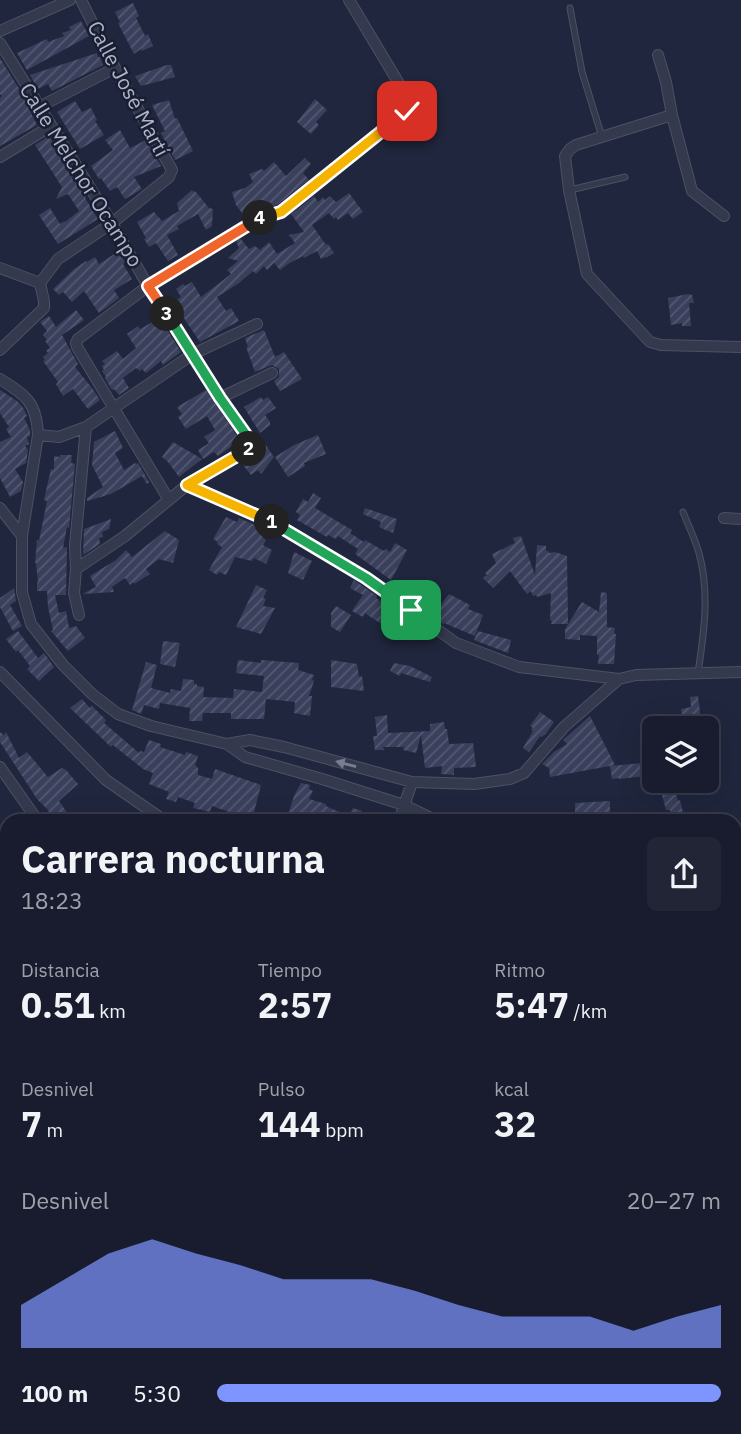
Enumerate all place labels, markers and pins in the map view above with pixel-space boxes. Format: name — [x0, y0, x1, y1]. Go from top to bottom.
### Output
pin — [377, 81, 437, 141]
pin: 4 — [243, 200, 278, 235]
pin: 3 — [150, 296, 184, 332]
pin: 2 — [232, 432, 266, 466]
pin: 1 — [254, 504, 290, 540]
pin — [381, 580, 441, 640]

